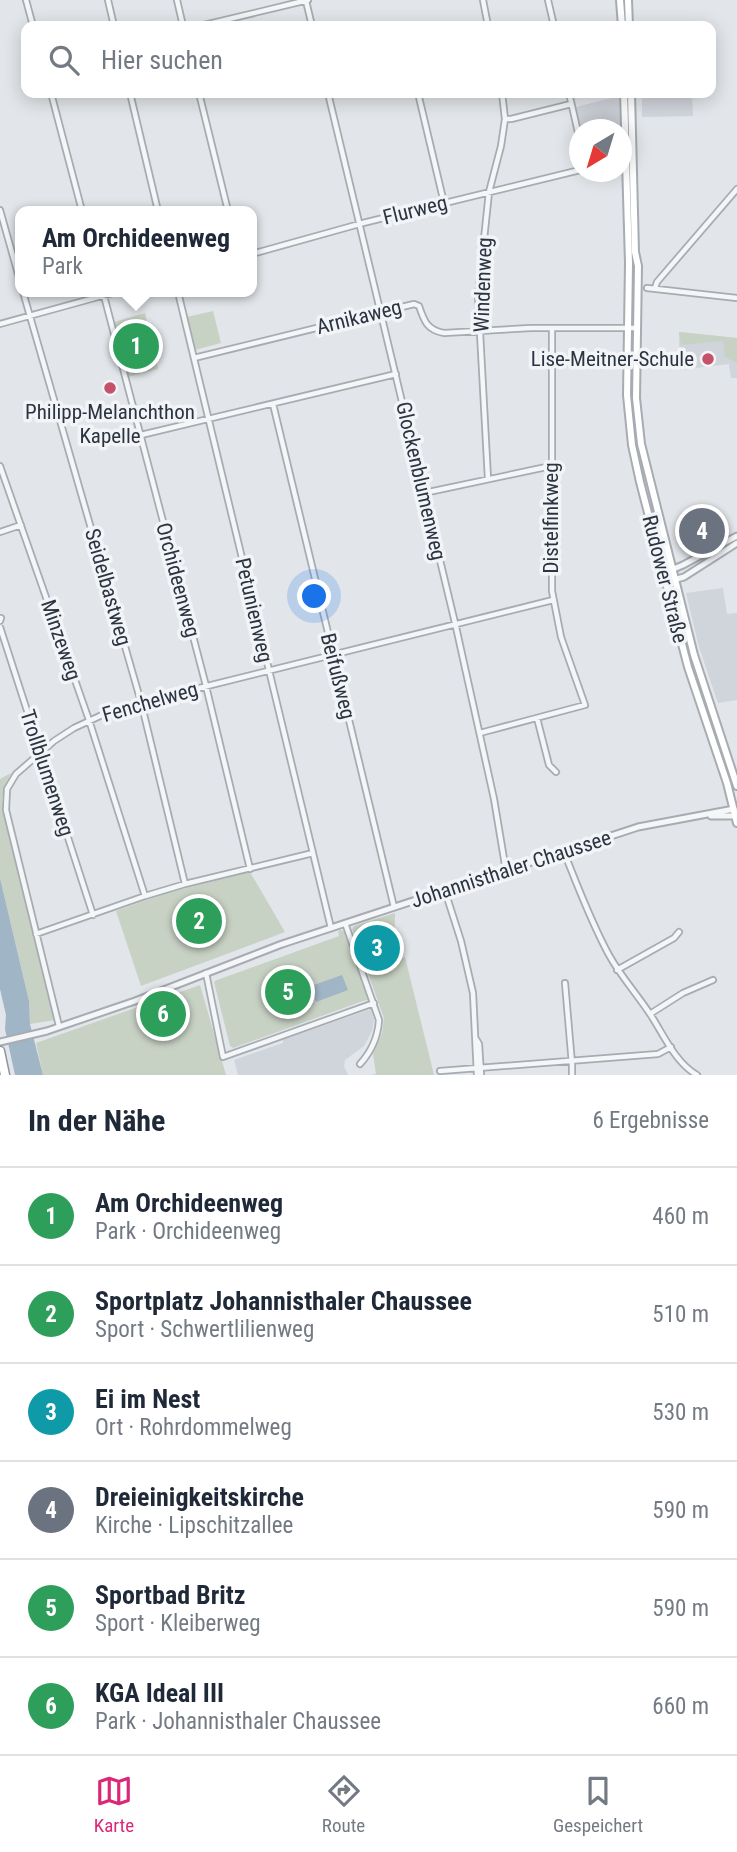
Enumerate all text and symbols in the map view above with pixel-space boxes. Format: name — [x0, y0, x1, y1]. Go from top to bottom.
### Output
search box — [21, 21, 716, 98]
icon: search — [45, 41, 83, 79]
text: Hier suchen — [101, 45, 223, 75]
north arrow — [569, 119, 632, 182]
street label: Flurweg — [380, 190, 450, 230]
popup — [15, 206, 257, 297]
text: Am Orchideenweg — [42, 223, 230, 253]
street label: Windenweg — [469, 237, 497, 333]
text: Park — [42, 253, 83, 280]
street label: Arnikaweg — [314, 295, 404, 339]
pin: 1 — [113, 320, 159, 372]
place label: Lise-Meitner-Schule — [531, 347, 694, 371]
marker: Lise-Meitner-Schule — [700, 351, 716, 367]
marker: Philipp-Melanchthon Kapelle — [102, 380, 118, 396]
street label: Glockenblumenweg — [391, 399, 451, 563]
place label: Philipp-Melanchthon Kapelle — [25, 400, 195, 448]
street label: Distelfinkweg — [539, 462, 563, 574]
pin: 4 — [679, 505, 725, 557]
street label: Rudower Straße — [638, 513, 693, 646]
street label: Orchideenweg — [151, 520, 205, 640]
street label: Seidelbastweg — [80, 526, 136, 648]
street label: Petunienweg — [230, 555, 278, 665]
your location — [297, 579, 331, 613]
street label: Minzeweg — [36, 597, 86, 683]
street label: Beifußweg — [316, 631, 360, 721]
street label: Fenchelweg — [99, 677, 201, 727]
street label: Trollblumenweg — [15, 707, 79, 839]
street label: Johannisthaler Chaussee — [408, 825, 614, 913]
pin: 2 — [176, 895, 222, 947]
pin: 3 — [354, 922, 400, 974]
pin: 5 — [265, 966, 311, 1018]
pin: 6 — [140, 988, 186, 1040]
text: In der Nähe — [28, 1103, 165, 1138]
text: 6 Ergebnisse — [592, 1107, 709, 1134]
text: Am Orchideenweg — [95, 1188, 283, 1218]
text: 1 — [45, 1203, 57, 1230]
text: 460 m — [652, 1203, 709, 1230]
text: Park · Orchideenweg — [95, 1218, 281, 1245]
text: Sportplatz Johannisthaler Chaussee — [95, 1286, 472, 1316]
text: 2 — [45, 1301, 57, 1328]
text: 510 m — [652, 1301, 709, 1328]
text: Sport · Schwertlilienweg — [95, 1316, 314, 1343]
text: Ei im Nest — [95, 1384, 200, 1414]
text: 3 — [45, 1399, 57, 1426]
text: 530 m — [652, 1399, 709, 1426]
text: Ort · Rohrdommelweg — [95, 1414, 292, 1441]
text: Dreieinigkeitskirche — [95, 1482, 304, 1512]
text: 4 — [45, 1497, 57, 1524]
text: 590 m — [652, 1497, 709, 1524]
text: Kirche · Lipschitzallee — [95, 1512, 293, 1539]
text: Sportbad Britz — [95, 1580, 246, 1610]
text: 5 — [45, 1595, 57, 1622]
text: 590 m — [652, 1595, 709, 1622]
text: Sport · Kleiberweg — [95, 1610, 261, 1637]
text: KGA Ideal III — [95, 1678, 224, 1708]
text: 6 — [45, 1693, 57, 1720]
text: 660 m — [652, 1693, 709, 1720]
text: Park · Johannisthaler Chaussee — [95, 1708, 381, 1735]
tab: Karte — [94, 1772, 134, 1837]
tab: Route — [322, 1772, 365, 1837]
tab: Gespeichert — [553, 1772, 643, 1837]

